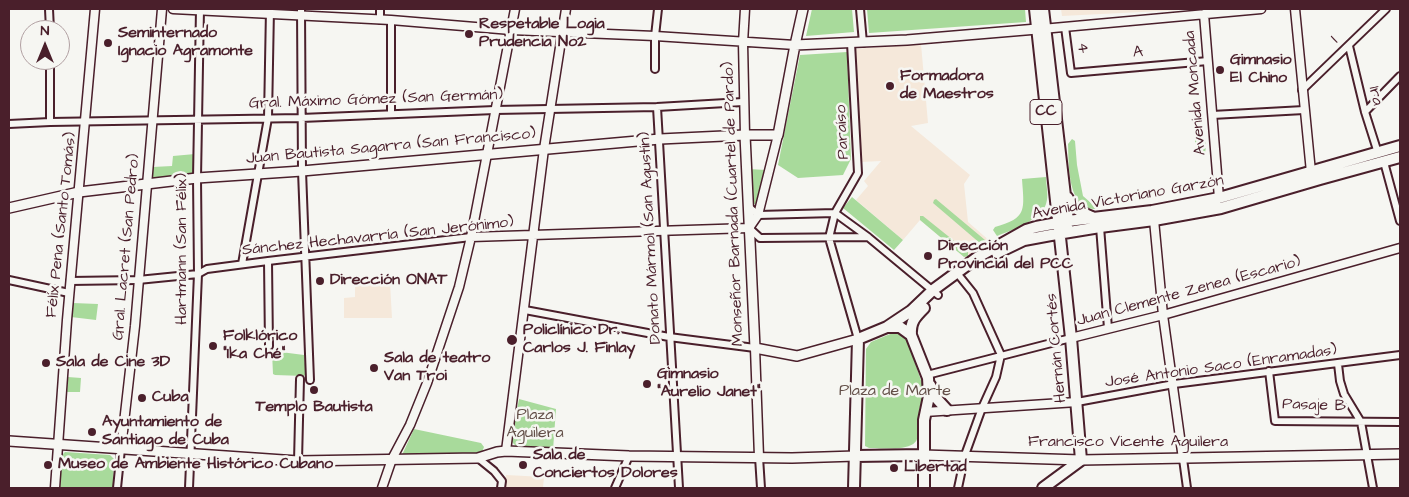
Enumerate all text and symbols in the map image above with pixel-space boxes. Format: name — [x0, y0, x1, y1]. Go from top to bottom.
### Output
place label: Respetable Logia Prudencia No2 — [479, 15, 605, 53]
north arrow — [20, 20, 70, 70]
text: N — [41, 21, 49, 41]
place label: Seminternado Ignacio Agramonte — [118, 24, 253, 62]
marker: Respetable Logia Prudencia No2 — [463, 28, 475, 40]
street label: Avenida Moncada — [1181, 30, 1211, 156]
street label: I — [1327, 32, 1343, 48]
marker: Seminternado Ignacio Agramonte — [102, 37, 114, 49]
street label: 4 — [1072, 41, 1092, 55]
street label: A — [1132, 43, 1144, 63]
place label: Gimnasio El Chino — [1230, 51, 1292, 89]
street label: Monseñor Barnada (Cuartel de Pardo) — [719, 61, 749, 347]
marker: Gimnasio El Chino — [1214, 64, 1226, 76]
place label: Formadora de Maestros — [900, 67, 994, 105]
marker: Formadora de Maestros — [884, 80, 896, 92]
street label: 1ra — [1363, 84, 1387, 108]
street label: Gral. Máximo Gómez (San Germán) — [249, 86, 503, 114]
road number: CC — [1030, 100, 1062, 124]
street label: Paraíso — [832, 104, 854, 160]
street label: Juan Bautista Sagarra (San Francisco) — [245, 125, 537, 169]
street label: Félix Pena (Santo Tomás) — [43, 131, 81, 319]
street label: Donato Mármol (San Agustín) — [636, 131, 666, 345]
street label: Gral. Lacret (San Pedro) — [109, 153, 145, 341]
street label: Avenida Victoriano Garzón — [1031, 172, 1225, 224]
street label: Hartmann (San Félix) — [173, 173, 193, 325]
street label: Sánchez Hechavarría (San Jerónimo) — [241, 213, 515, 261]
place label: Dirección Provincial del PCC — [938, 237, 1073, 275]
marker: Dirección Provincial del PCC — [922, 250, 934, 262]
street label: Juan Clemente Zenea (Escario) — [1075, 253, 1303, 331]
place label: Dirección ONAT — [330, 271, 447, 291]
marker: Dirección ONAT — [314, 275, 326, 287]
street label: Hernán Cortés — [1043, 292, 1071, 404]
place label: Policlínico Dr. Carlos J. Finlay — [523, 321, 635, 359]
place label: Folklórico "Ika Ché" — [223, 327, 297, 365]
marker: Policlínico Dr. Carlos J. Finlay — [505, 333, 519, 347]
marker: Folklórico "Ika Ché" — [207, 340, 219, 352]
street label: José Antonio Saco (Enramadas) — [1104, 341, 1338, 393]
place label: Sala de teatro Van Troi — [384, 349, 490, 387]
place label: Sala de Cine 3D — [56, 353, 170, 373]
marker: Sala de Cine 3D — [40, 357, 52, 369]
marker: Sala de teatro Van Troi — [368, 362, 380, 374]
place label: Gimnasio "Aurelio Janet" — [657, 365, 761, 403]
marker: Gimnasio "Aurelio Janet" — [641, 378, 653, 390]
park label: Plaza de Marte — [839, 382, 951, 402]
marker: Templo Bautista — [308, 384, 320, 396]
place label: Cuba — [152, 388, 189, 408]
marker: Cuba — [136, 392, 148, 404]
street label: Pasaje B — [1282, 395, 1346, 417]
place label: Templo Bautista — [255, 398, 373, 418]
park label: Plaza Aguilera — [506, 406, 564, 444]
place label: Ayuntamiento de Santiago de Cuba — [102, 413, 229, 451]
marker: Ayuntamiento de Santiago de Cuba — [86, 426, 98, 438]
street label: Francisco Vicente Aguilera — [1028, 433, 1228, 453]
place label: Sala de Conciertos Dolores — [533, 446, 678, 484]
place label: Museo de Ambiente Histórico Cubano — [58, 455, 333, 475]
place label: Libertad — [904, 458, 967, 478]
marker: Museo de Ambiente Histórico Cubano — [42, 459, 54, 471]
marker: Sala de Conciertos Dolores — [517, 459, 529, 471]
marker: Libertad — [888, 462, 900, 474]

